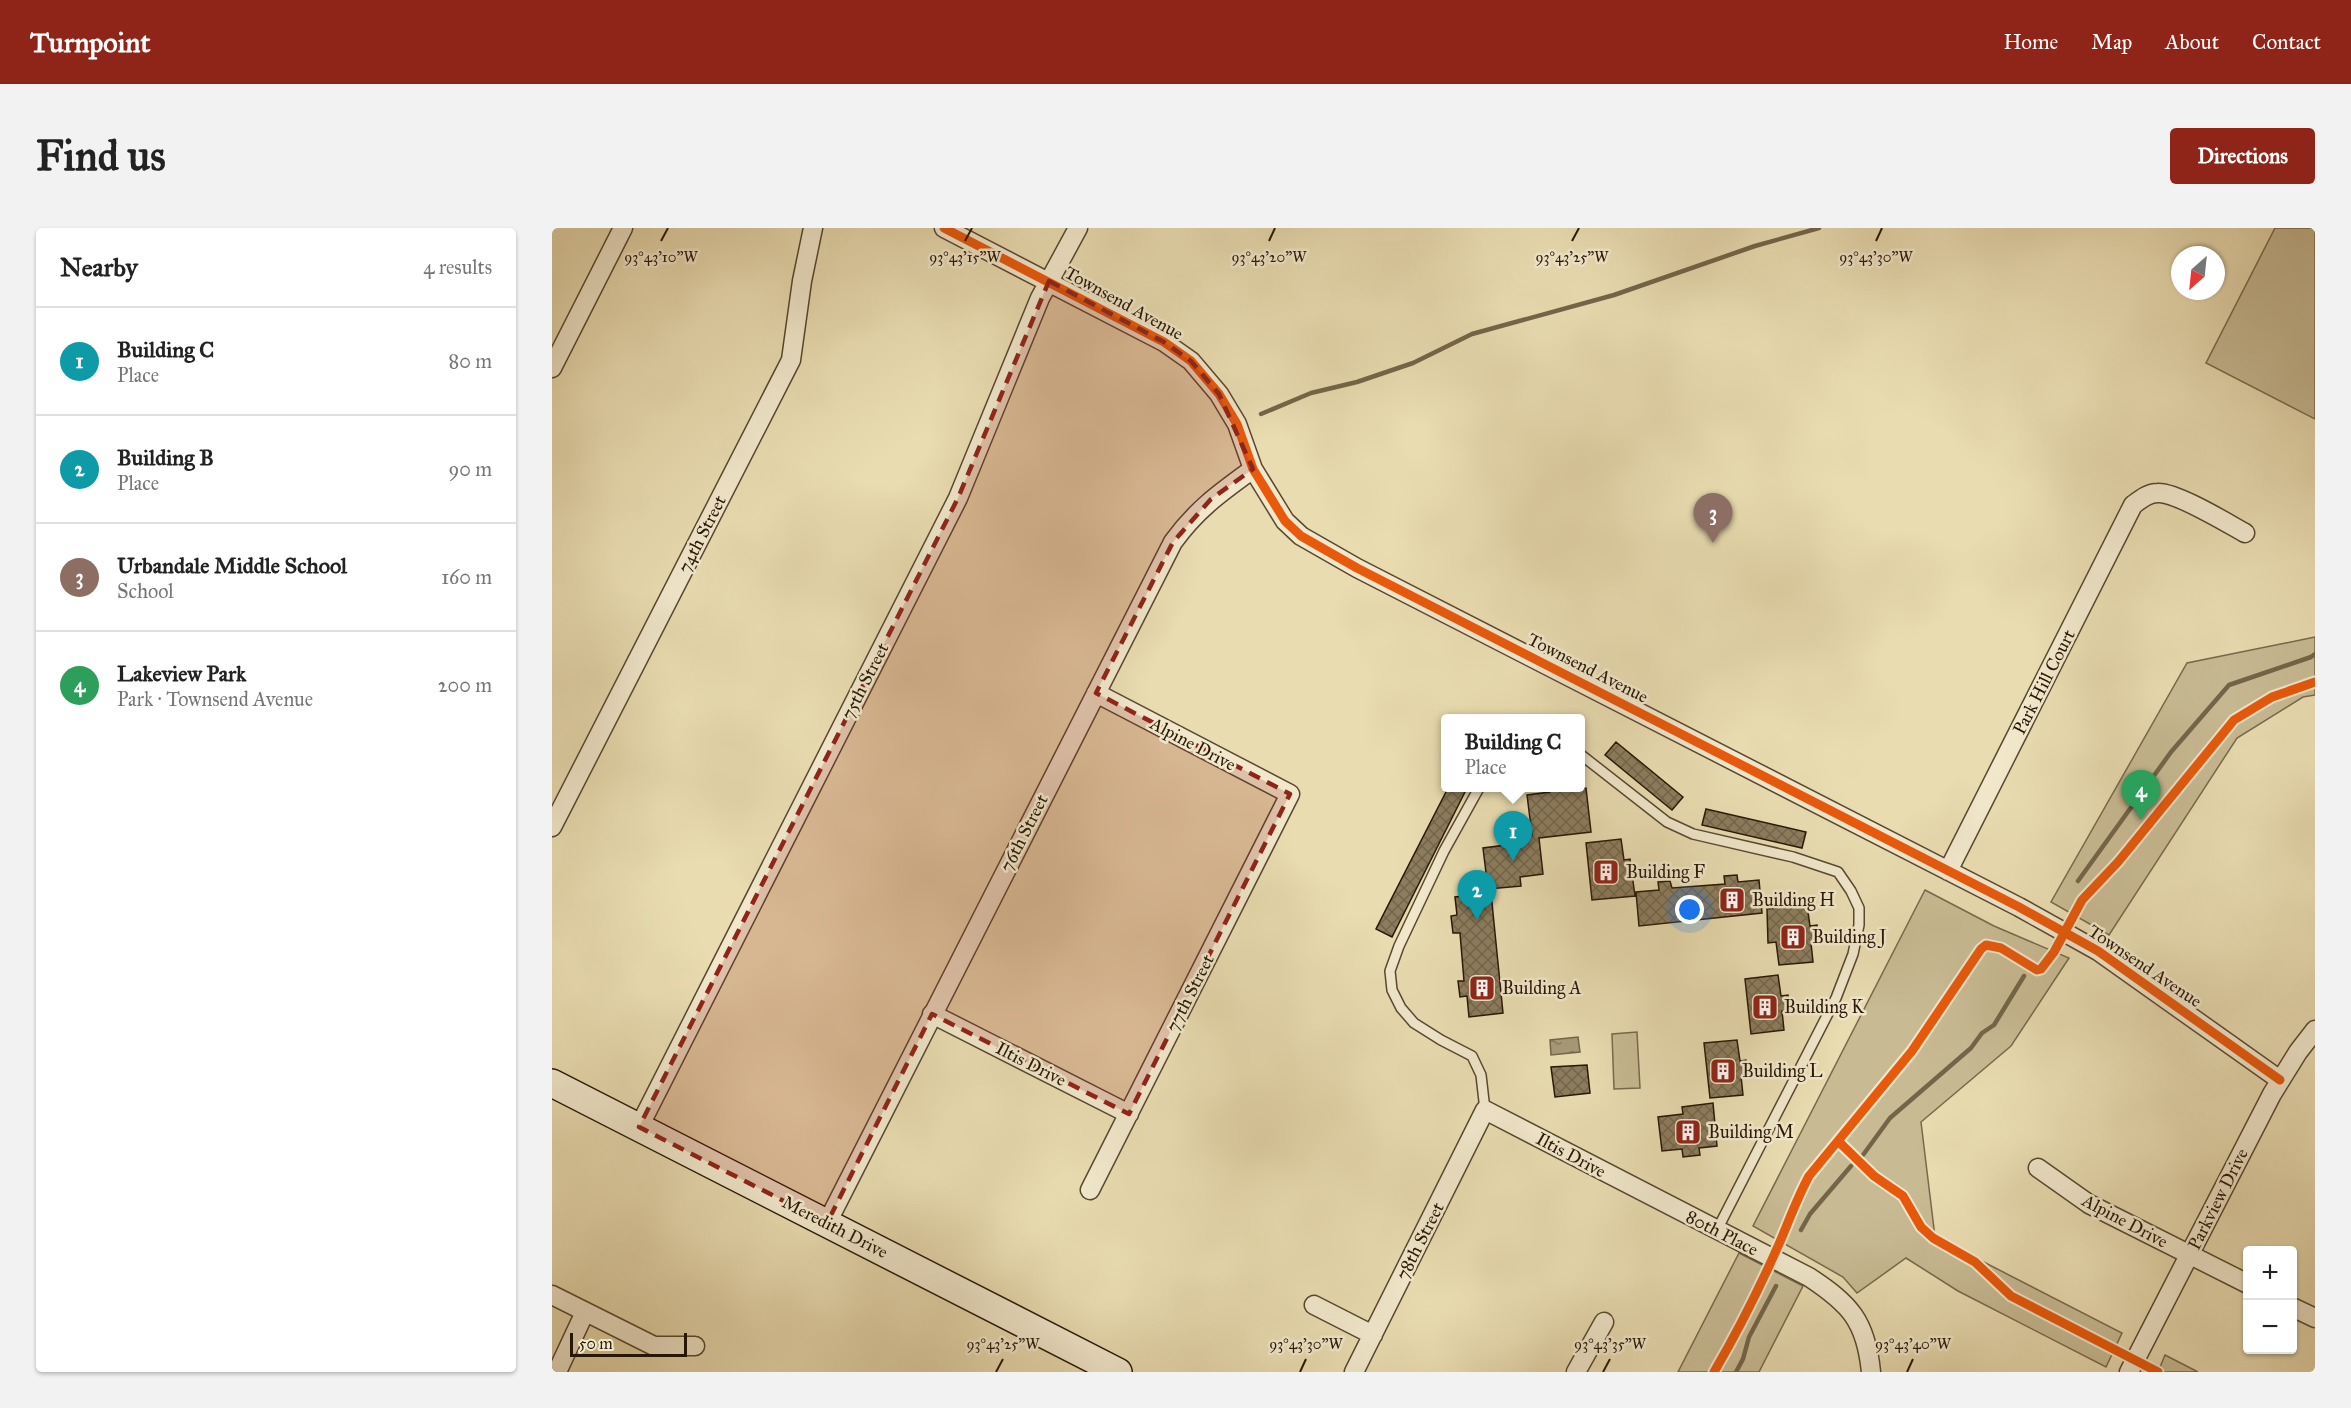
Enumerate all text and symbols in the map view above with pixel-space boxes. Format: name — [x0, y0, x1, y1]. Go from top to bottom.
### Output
text: Turnpoint — [30, 25, 150, 60]
text: Home — [2003, 29, 2058, 55]
text: Map — [2091, 29, 2132, 55]
text: About — [2165, 29, 2219, 55]
text: Contact — [2252, 29, 2321, 55]
button: Directions — [2170, 128, 2315, 184]
text: Find us — [36, 130, 166, 182]
north arrow — [2171, 246, 2225, 300]
text: 93°43'10"W — [624, 248, 698, 266]
text: 93°43'15"W — [929, 248, 1002, 266]
text: 93°43'20"W — [1232, 248, 1307, 266]
text: 93°43'25"W — [1535, 248, 1609, 266]
text: 93°43'30"W — [1839, 248, 1914, 266]
text: Nearby — [60, 251, 138, 283]
text: 4 results — [423, 255, 492, 279]
street label: Townsend Avenue — [1061, 261, 1187, 345]
text: Building C — [117, 336, 214, 363]
text: 1 — [76, 349, 83, 373]
text: 80 m — [449, 349, 492, 373]
text: Place — [117, 363, 159, 387]
text: Building B — [117, 444, 214, 471]
text: 2 — [75, 457, 84, 481]
text: 90 m — [449, 457, 492, 481]
text: Place — [117, 471, 159, 495]
street label: 74th Street — [673, 491, 731, 576]
pin: 3 — [1694, 494, 1732, 543]
text: Urbandale Middle School — [117, 552, 347, 579]
text: 3 — [76, 565, 84, 589]
text: 160 m — [441, 565, 492, 589]
text: School — [117, 579, 174, 603]
street label: Park Hill Court — [2008, 625, 2080, 738]
street label: Townsend Avenue — [1524, 628, 1652, 708]
street label: 75th Street — [836, 639, 894, 723]
text: Lakeview Park — [117, 660, 246, 687]
text: 4 — [74, 673, 85, 697]
text: 200 m — [438, 673, 492, 697]
text: Park · Townsend Avenue — [117, 687, 313, 711]
street label: Alpine Drive — [1146, 712, 1240, 776]
popup — [1441, 714, 1585, 792]
text: Building C — [1464, 728, 1562, 755]
text: Place — [1464, 755, 1506, 779]
pin: 4 — [2122, 770, 2160, 820]
street label: 76th Street — [995, 790, 1053, 875]
pin: 1 — [1494, 812, 1532, 861]
building icon: Building F — [1591, 857, 1621, 887]
place label: Building F — [1626, 861, 1705, 884]
pin: 2 — [1458, 870, 1496, 920]
building icon: Building H — [1717, 885, 1747, 915]
place label: Building H — [1752, 889, 1835, 912]
your location — [1675, 895, 1704, 924]
street label: Townsend Avenue — [2084, 920, 2206, 1012]
building icon: Building J — [1778, 922, 1808, 952]
place label: Building J — [1812, 926, 1887, 949]
street label: 77th Street — [1161, 950, 1219, 1035]
building icon: Building A — [1467, 973, 1497, 1003]
place label: Building A — [1502, 977, 1581, 1000]
building icon: Building K — [1750, 992, 1780, 1022]
place label: Building K — [1784, 996, 1865, 1019]
street label: Iltis Drive — [992, 1037, 1070, 1091]
building icon: Building L — [1708, 1056, 1738, 1086]
place label: Building L — [1742, 1060, 1823, 1083]
building icon: Building M — [1673, 1117, 1703, 1147]
place label: Building M — [1708, 1121, 1794, 1144]
street label: Iltis Drive — [1532, 1127, 1610, 1183]
street label: Parkview Drive — [2183, 1145, 2253, 1253]
street label: Alpine Drive — [2078, 1189, 2172, 1253]
street label: Meredith Drive — [778, 1191, 892, 1263]
street label: 78th Street — [1391, 1198, 1449, 1283]
street label: 80th Place — [1682, 1205, 1762, 1261]
map controls — [2243, 1246, 2297, 1354]
button: + — [2243, 1246, 2297, 1300]
button: − — [2243, 1300, 2297, 1354]
scale bar — [570, 1330, 687, 1358]
text: 50 m — [579, 1334, 613, 1353]
text: 93°43'25"W — [966, 1335, 1040, 1353]
text: 93°43'30"W — [1269, 1335, 1344, 1353]
text: 93°43'35"W — [1574, 1335, 1647, 1353]
text: 93°43'40"W — [1875, 1335, 1952, 1353]

